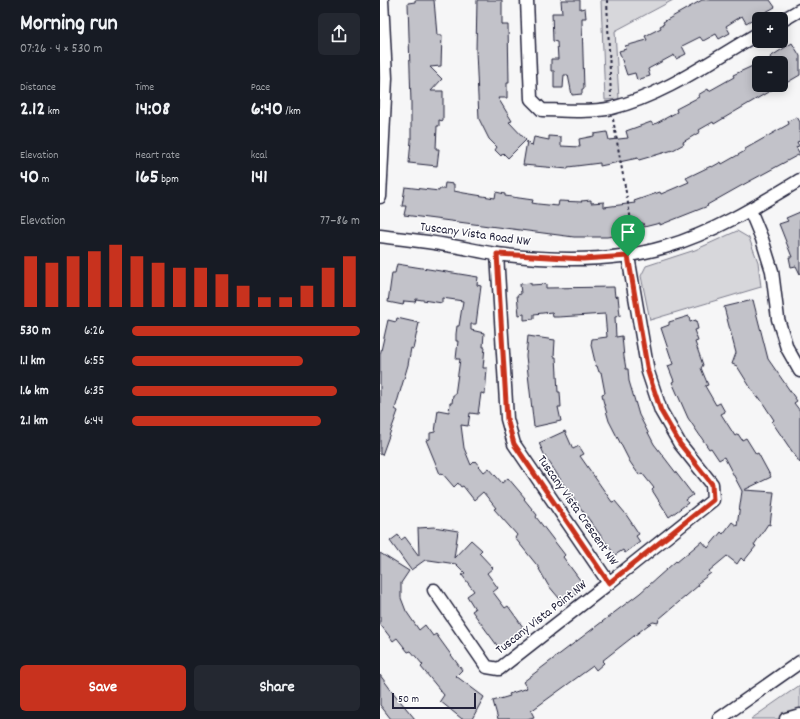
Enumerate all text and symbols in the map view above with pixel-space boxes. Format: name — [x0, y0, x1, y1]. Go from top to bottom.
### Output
text: Morning run — [20, 9, 118, 40]
map controls — [752, 12, 788, 92]
button: + — [752, 12, 788, 48]
button: share — [318, 13, 360, 55]
text: 07:26 · 4 × 530 m — [20, 40, 102, 59]
button: − — [752, 56, 788, 92]
text: Distance — [20, 80, 56, 96]
text: Time — [135, 80, 154, 96]
text: Pace — [251, 80, 270, 96]
text: 2.12 — [20, 96, 45, 124]
text: 14:08 — [135, 96, 170, 124]
text: 6:40 — [251, 96, 283, 124]
text: km — [45, 104, 60, 120]
text: /km — [283, 104, 301, 120]
text: Elevation — [20, 148, 58, 164]
text: Heart rate — [135, 148, 180, 164]
text: kcal — [251, 148, 267, 164]
text: 40 — [20, 164, 39, 192]
text: 165 — [135, 164, 159, 192]
text: 141 — [251, 164, 268, 192]
text: m — [39, 172, 49, 188]
text: bpm — [159, 172, 179, 188]
text: Elevation — [20, 212, 65, 231]
text: 77–86 m — [320, 212, 360, 231]
pin — [611, 215, 645, 256]
street label: Tuscany Vista Road NW — [419, 218, 532, 252]
icon: arrive — [617, 221, 639, 243]
text: 530 m — [20, 322, 51, 341]
text: 6:26 — [84, 322, 105, 341]
text: 1.1 km — [20, 352, 45, 371]
text: 6:55 — [84, 352, 105, 371]
text: 1.6 km — [20, 382, 49, 401]
text: 6:35 — [84, 382, 104, 401]
text: 2.1 km — [20, 412, 48, 431]
text: 6:44 — [84, 412, 103, 431]
street label: Tuscany Vista Crescent NW — [532, 452, 623, 570]
street label: Tuscany Vista Point NW — [492, 576, 592, 660]
button: Save — [20, 665, 186, 711]
button: Share — [194, 665, 360, 711]
scale bar — [392, 691, 476, 710]
text: 50 m — [398, 692, 419, 708]

